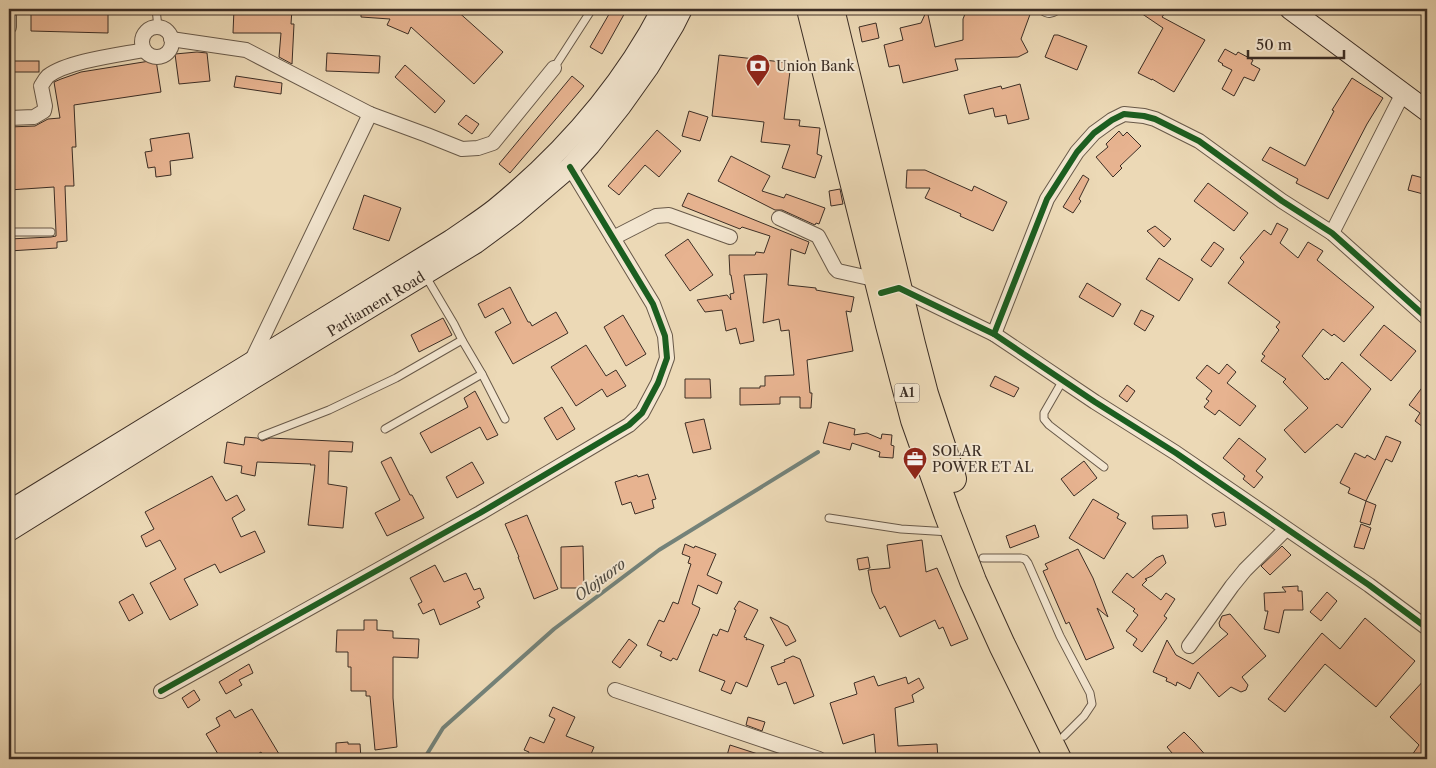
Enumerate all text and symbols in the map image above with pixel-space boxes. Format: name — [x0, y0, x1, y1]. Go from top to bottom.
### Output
scale bar — [1248, 28, 1345, 60]
text: 50 m — [1256, 35, 1292, 54]
bank icon: Union Bank — [745, 53, 771, 87]
place label: Union Bank — [776, 57, 855, 75]
street label: Parliament Road — [324, 267, 429, 340]
road number: A1 — [894, 383, 920, 402]
place label: SOLAR POWER ET AL — [932, 442, 1033, 476]
office icon: SOLAR POWER ET AL — [902, 446, 928, 480]
water label: Olojuoro — [570, 554, 629, 605]

